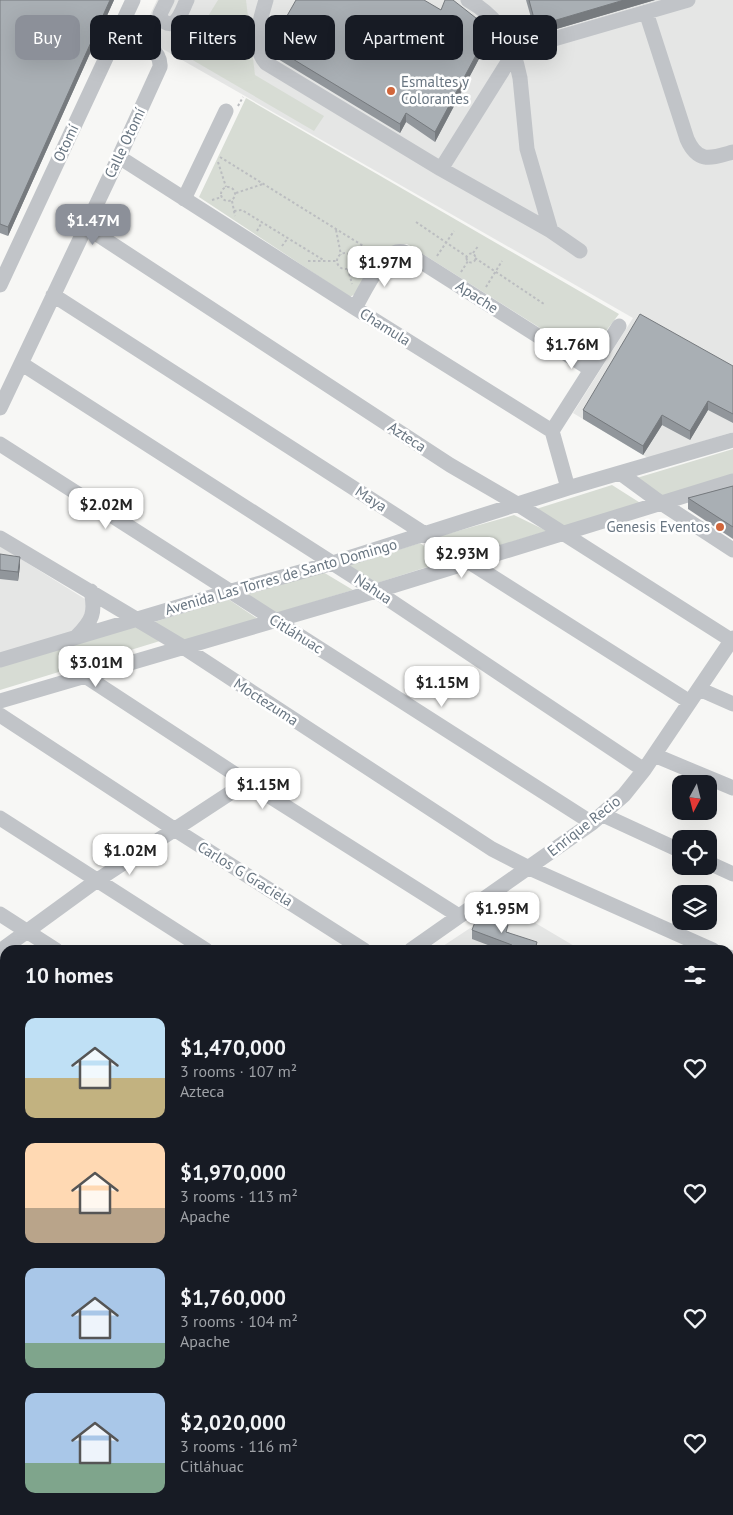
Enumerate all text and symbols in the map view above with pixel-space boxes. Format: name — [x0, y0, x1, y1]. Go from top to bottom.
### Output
chip: Buy — [15, 15, 80, 60]
chip: Rent — [90, 15, 161, 60]
chip: Filters — [171, 15, 255, 60]
chip: New — [265, 15, 335, 60]
chip: Apartment — [345, 15, 463, 60]
chip: House — [473, 15, 557, 60]
place label: Esmaltes y Colorantes — [401, 72, 469, 108]
marker: Esmaltes y Colorantes — [385, 85, 397, 97]
street label: Calle Otomí — [100, 105, 149, 181]
street label: Otomí — [49, 121, 82, 165]
pin: $1.47M — [52, 204, 134, 246]
text: $1.47M — [66, 210, 120, 230]
pin: $1.97M — [344, 246, 426, 288]
text: $1.97M — [358, 252, 412, 272]
street label: Apache — [452, 276, 502, 317]
street label: Chamula — [356, 304, 414, 350]
pin: $1.76M — [531, 328, 613, 370]
text: $1.76M — [545, 334, 599, 354]
street label: Azteca — [385, 417, 430, 456]
street label: Maya — [352, 481, 391, 516]
pin: $2.02M — [65, 488, 147, 530]
text: $2.02M — [79, 494, 133, 514]
place label: Genesis Eventos — [607, 517, 710, 536]
marker: Genesis Eventos — [714, 521, 726, 533]
street label: Avenida Las Torres de Santo Domingo — [163, 534, 399, 619]
pin: $2.93M — [421, 536, 503, 579]
text: $2.93M — [435, 543, 489, 563]
street label: Nahua — [351, 569, 396, 608]
street label: Citláhuac — [266, 610, 327, 658]
pin: $3.01M — [55, 646, 137, 688]
text: $3.01M — [69, 652, 123, 672]
pin: $1.15M — [401, 666, 483, 708]
text: $1.15M — [415, 672, 469, 692]
street label: Moctezuma — [230, 674, 302, 730]
pin: $1.15M — [222, 768, 304, 810]
text: $1.15M — [236, 774, 290, 794]
north arrow — [672, 775, 718, 820]
map controls — [672, 775, 717, 930]
street label: Enrique Recio — [543, 791, 624, 860]
button: locate — [672, 830, 717, 875]
pin: $1.02M — [89, 834, 171, 876]
street label: Carlos G Graciela — [194, 837, 296, 910]
text: $1.02M — [103, 840, 157, 860]
button: layers — [672, 885, 717, 930]
pin: $1.95M — [461, 892, 543, 934]
text: $1.95M — [475, 898, 529, 918]
icon: filters — [681, 961, 709, 989]
text: 10 homes — [25, 962, 113, 989]
text: $1,470,000 — [180, 1034, 286, 1061]
icon: home — [65, 1038, 125, 1098]
icon: heart — [681, 1054, 709, 1082]
text: 3 rooms · 107 m² — [180, 1061, 297, 1081]
text: Azteca — [180, 1081, 225, 1101]
text: $1,970,000 — [180, 1159, 286, 1186]
icon: home — [65, 1163, 125, 1223]
icon: heart — [681, 1179, 709, 1207]
text: 3 rooms · 113 m² — [180, 1186, 298, 1206]
text: Apache — [180, 1206, 230, 1226]
text: $1,760,000 — [180, 1284, 286, 1311]
icon: home — [65, 1288, 125, 1348]
icon: heart — [681, 1304, 709, 1332]
text: 3 rooms · 104 m² — [180, 1311, 298, 1331]
text: Apache — [180, 1331, 230, 1351]
text: $2,020,000 — [180, 1409, 286, 1436]
icon: home — [65, 1413, 125, 1473]
icon: heart — [681, 1429, 709, 1457]
text: 3 rooms · 116 m² — [180, 1436, 298, 1456]
text: Citláhuac — [180, 1456, 244, 1476]

